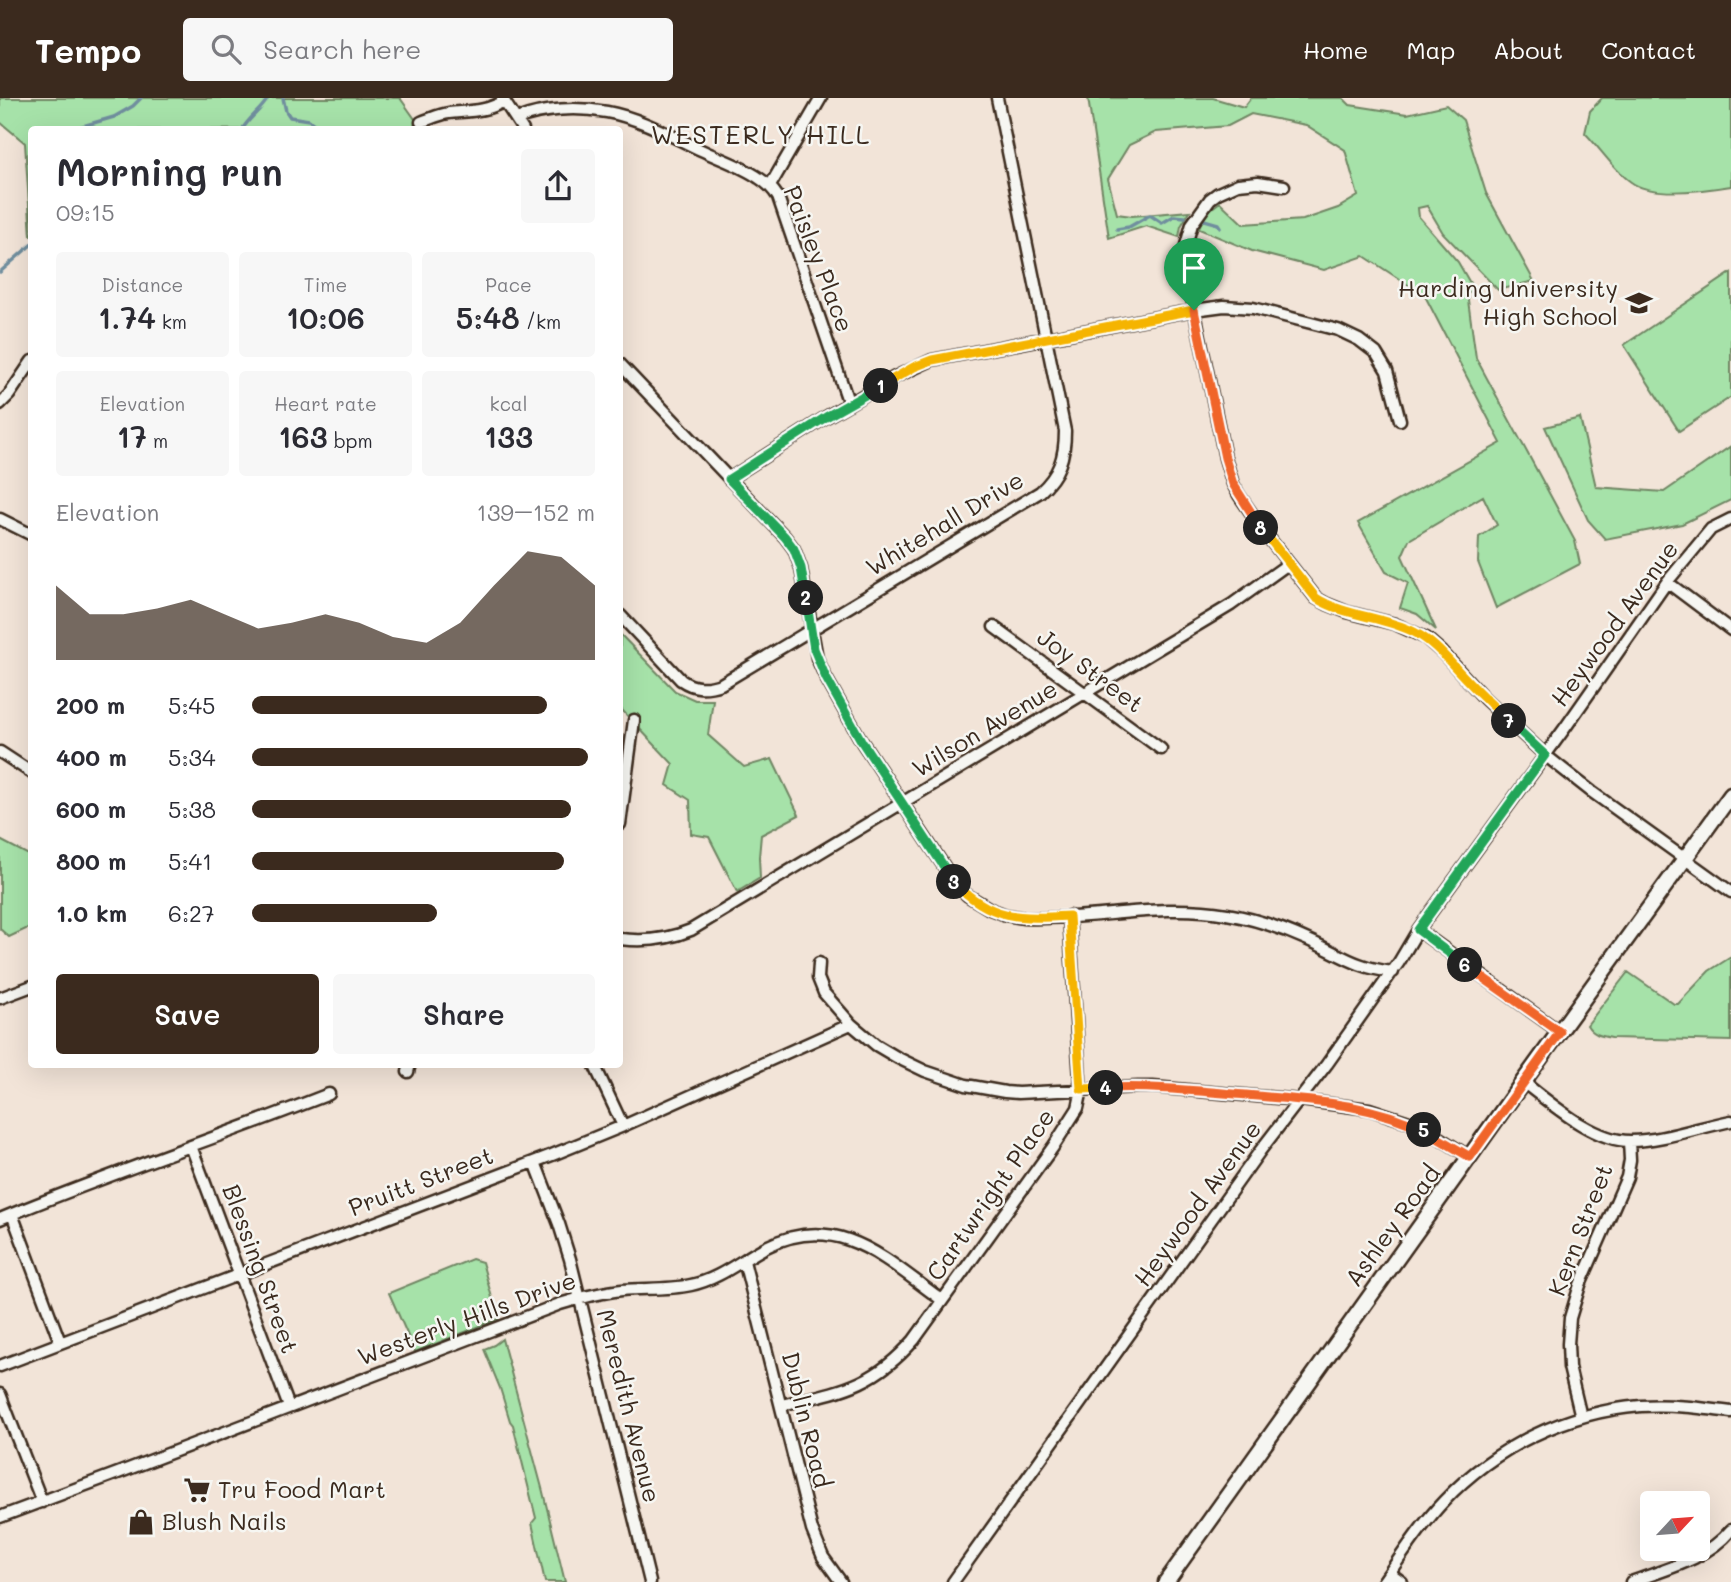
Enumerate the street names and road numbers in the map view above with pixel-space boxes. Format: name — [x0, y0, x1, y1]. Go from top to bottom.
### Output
street label: Paisley Place — [777, 181, 862, 336]
street label: Whitehall Drive — [860, 463, 1029, 582]
street label: Heywood Avenue — [1543, 534, 1684, 712]
street label: Joy Street — [1032, 621, 1150, 719]
street label: Wilson Avenue — [906, 672, 1063, 783]
street label: Cartwright Place — [919, 1102, 1061, 1286]
street label: Heywood Avenue — [1126, 1114, 1267, 1292]
street label: Pruitt Street — [344, 1139, 497, 1222]
street label: Ashley Road — [1337, 1158, 1446, 1292]
street label: Kern Street — [1540, 1159, 1619, 1300]
street label: Blessing Street — [216, 1180, 306, 1357]
street label: Westerly Hills Drive — [353, 1264, 580, 1372]
street label: Meredith Avenue — [590, 1306, 668, 1506]
street label: Dublin Road — [776, 1348, 839, 1491]

